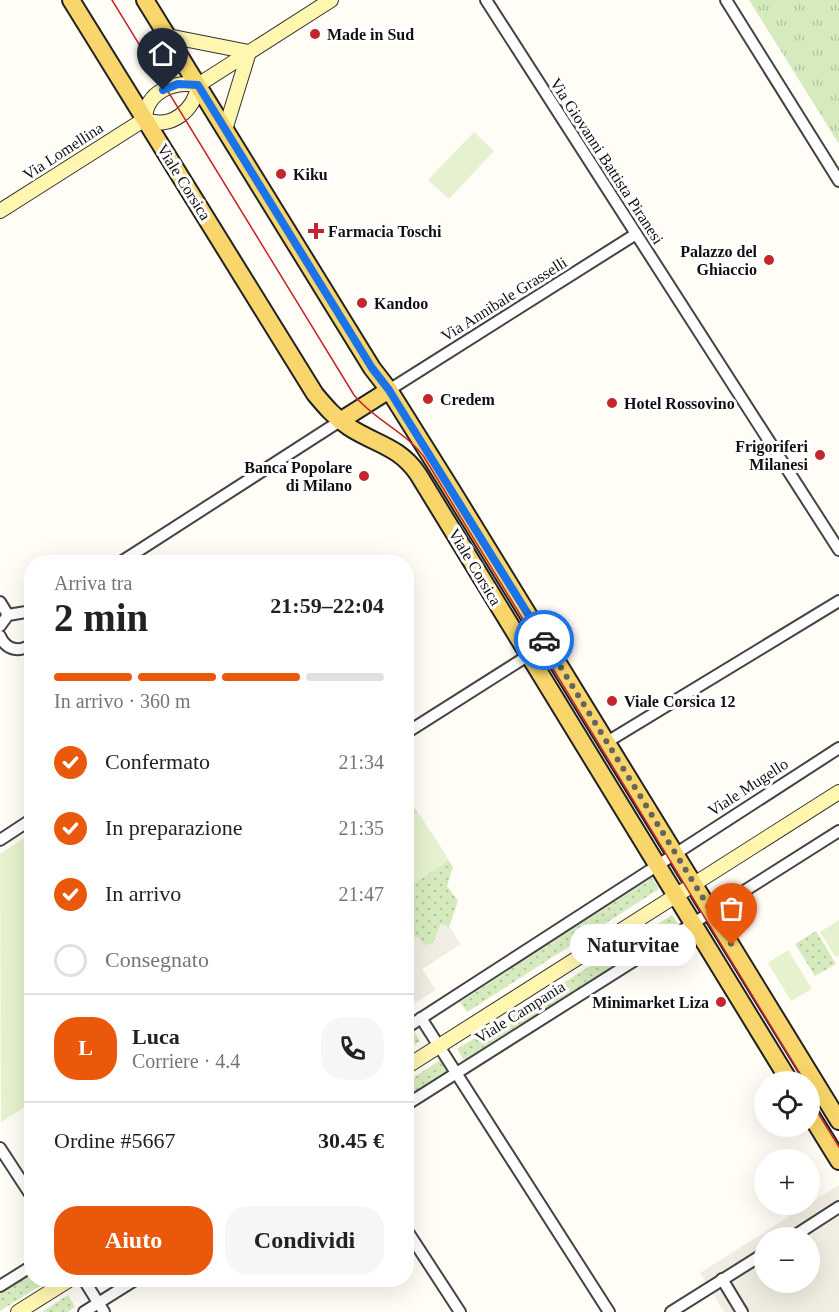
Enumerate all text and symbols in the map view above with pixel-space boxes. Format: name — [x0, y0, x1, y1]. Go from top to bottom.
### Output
place label: Made in Sud — [327, 26, 414, 43]
marker: Made in Sud — [308, 27, 322, 41]
pin — [137, 28, 188, 90]
icon: home — [146, 37, 179, 70]
street label: Via Giovanni Battista Piranesi — [547, 75, 667, 247]
street label: Via Lomellina — [20, 119, 106, 183]
street label: Viale Corsica — [154, 141, 214, 223]
place label: Kiku — [293, 166, 328, 183]
marker: Kiku — [274, 167, 288, 181]
place label: Farmacia Toschi — [328, 223, 442, 240]
marker: Farmacia Toschi — [309, 224, 323, 238]
place label: Palazzo del Ghiaccio — [680, 243, 758, 278]
street label: Via Annibale Grasselli — [438, 253, 570, 345]
marker: Palazzo del Ghiaccio — [762, 253, 776, 267]
place label: Kandoo — [374, 295, 428, 312]
marker: Kandoo — [355, 296, 369, 310]
place label: Credem — [440, 391, 495, 408]
marker: Credem — [421, 392, 435, 406]
place label: Hotel Rossovino — [624, 395, 735, 412]
marker: Hotel Rossovino — [605, 396, 619, 410]
place label: Frigoriferi Milanesi — [735, 438, 809, 473]
marker: Frigoriferi Milanesi — [813, 448, 827, 462]
place label: Banca Popolare di Milano — [244, 459, 352, 494]
marker: Banca Popolare di Milano — [357, 469, 371, 483]
street label: Viale Corsica — [445, 526, 505, 608]
text: Arriva tra — [54, 572, 132, 594]
text: 21:59–22:04 — [270, 593, 384, 618]
text: 2 min — [54, 596, 148, 639]
courier — [514, 610, 574, 670]
icon: car — [528, 624, 561, 657]
text: In arrivo · 360 m — [54, 690, 191, 712]
place label: Viale Corsica 12 — [624, 693, 735, 710]
marker: Viale Corsica 12 — [605, 694, 619, 708]
icon: check — [54, 746, 87, 779]
text: Confermato — [105, 749, 210, 774]
text: 21:34 — [338, 751, 384, 773]
street label: Viale Mugello — [705, 755, 792, 820]
icon: check — [54, 812, 87, 845]
text: In preparazione — [105, 815, 242, 840]
text: 21:35 — [338, 817, 384, 839]
icon: check — [54, 878, 87, 911]
text: In arrivo — [105, 881, 181, 906]
text: 21:47 — [338, 883, 384, 905]
pin — [706, 883, 757, 945]
icon: bag — [715, 892, 748, 925]
callout: Naturvitae — [570, 924, 696, 966]
text: Naturvitae — [587, 934, 679, 956]
text: Consegnato — [105, 947, 209, 972]
street label: Viale Campania — [472, 978, 569, 1047]
place label: Minimarket Liza — [592, 994, 709, 1011]
marker: Minimarket Liza — [714, 995, 728, 1009]
button: phone — [321, 1017, 384, 1080]
text: Luca — [132, 1024, 180, 1049]
text: L — [78, 1035, 93, 1060]
text: Corriere · 4.4 — [132, 1050, 240, 1072]
map controls — [754, 1071, 820, 1293]
button: locate — [754, 1071, 820, 1137]
text: Ordine #5667 — [54, 1128, 176, 1153]
text: 30.45 € — [318, 1128, 384, 1153]
button: + — [754, 1149, 820, 1215]
button: Aiuto — [54, 1206, 213, 1275]
button: Condividi — [225, 1206, 384, 1275]
button: − — [754, 1227, 820, 1293]

